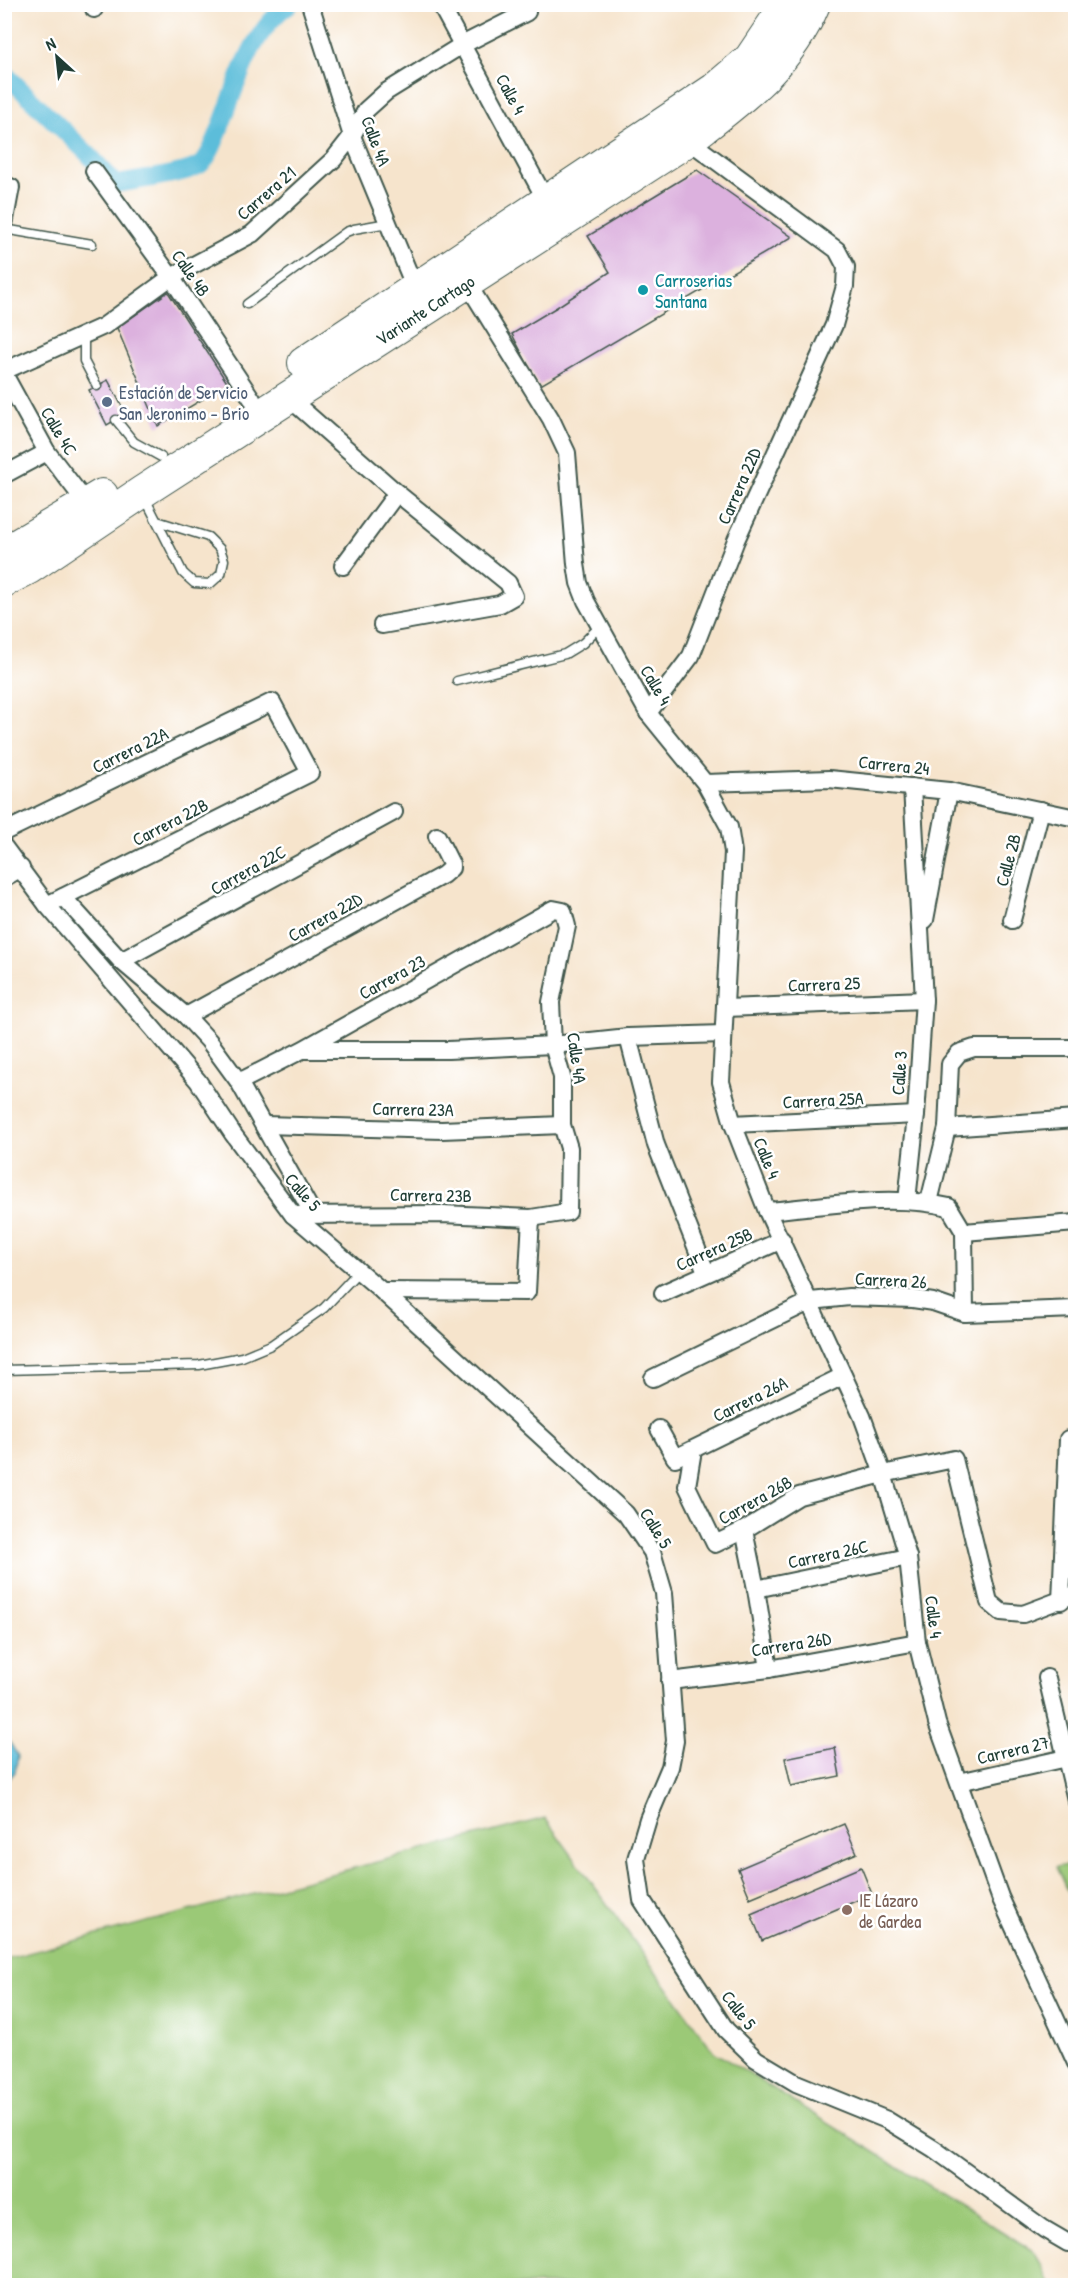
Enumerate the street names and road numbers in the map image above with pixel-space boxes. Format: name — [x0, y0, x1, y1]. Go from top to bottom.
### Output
street label: Calle 4 — [490, 69, 532, 119]
street label: Calle 4A — [355, 112, 397, 170]
street label: Carrera 21 — [231, 160, 301, 226]
street label: Calle 4B — [166, 245, 216, 301]
street label: Variante Cartago — [371, 269, 479, 351]
street label: Calle 4C — [35, 402, 83, 460]
street label: Carrera 22D — [711, 443, 767, 528]
street label: Calle 4 — [634, 660, 678, 710]
street label: Carrera 22A — [88, 721, 172, 779]
street label: Carrera 24 — [857, 749, 931, 781]
street label: Carrera 22B — [128, 792, 212, 852]
street label: Calle 2B — [989, 831, 1027, 889]
street label: Carrera 22C — [206, 839, 290, 901]
street label: Carrera 22D — [283, 886, 367, 948]
street label: Carrera 23 — [354, 948, 430, 1006]
street label: Carrera 25 — [788, 970, 861, 998]
street label: Calle 4A — [561, 1031, 593, 1085]
street label: Calle 3 — [885, 1050, 913, 1096]
street label: Carrera 25A — [782, 1085, 864, 1115]
street label: Carrera 23A — [372, 1096, 454, 1122]
street label: Calle 4 — [747, 1134, 787, 1183]
street label: Calle 5 — [279, 1167, 327, 1217]
street label: Carrera 23B — [390, 1182, 472, 1208]
street label: Carrera 25B — [672, 1221, 756, 1277]
street label: Carrera 26 — [855, 1266, 927, 1294]
street label: Carrera 26A — [708, 1370, 792, 1428]
street label: Carrera 26B — [714, 1469, 796, 1531]
street label: Calle 5 — [634, 1503, 678, 1553]
street label: Carrera 26C — [786, 1533, 871, 1575]
street label: Calle 4 — [919, 1594, 949, 1640]
street label: Carrera 26D — [749, 1625, 833, 1663]
street label: Carrera 27 — [974, 1730, 1052, 1770]
street label: Calle 5 — [716, 1985, 763, 2035]

